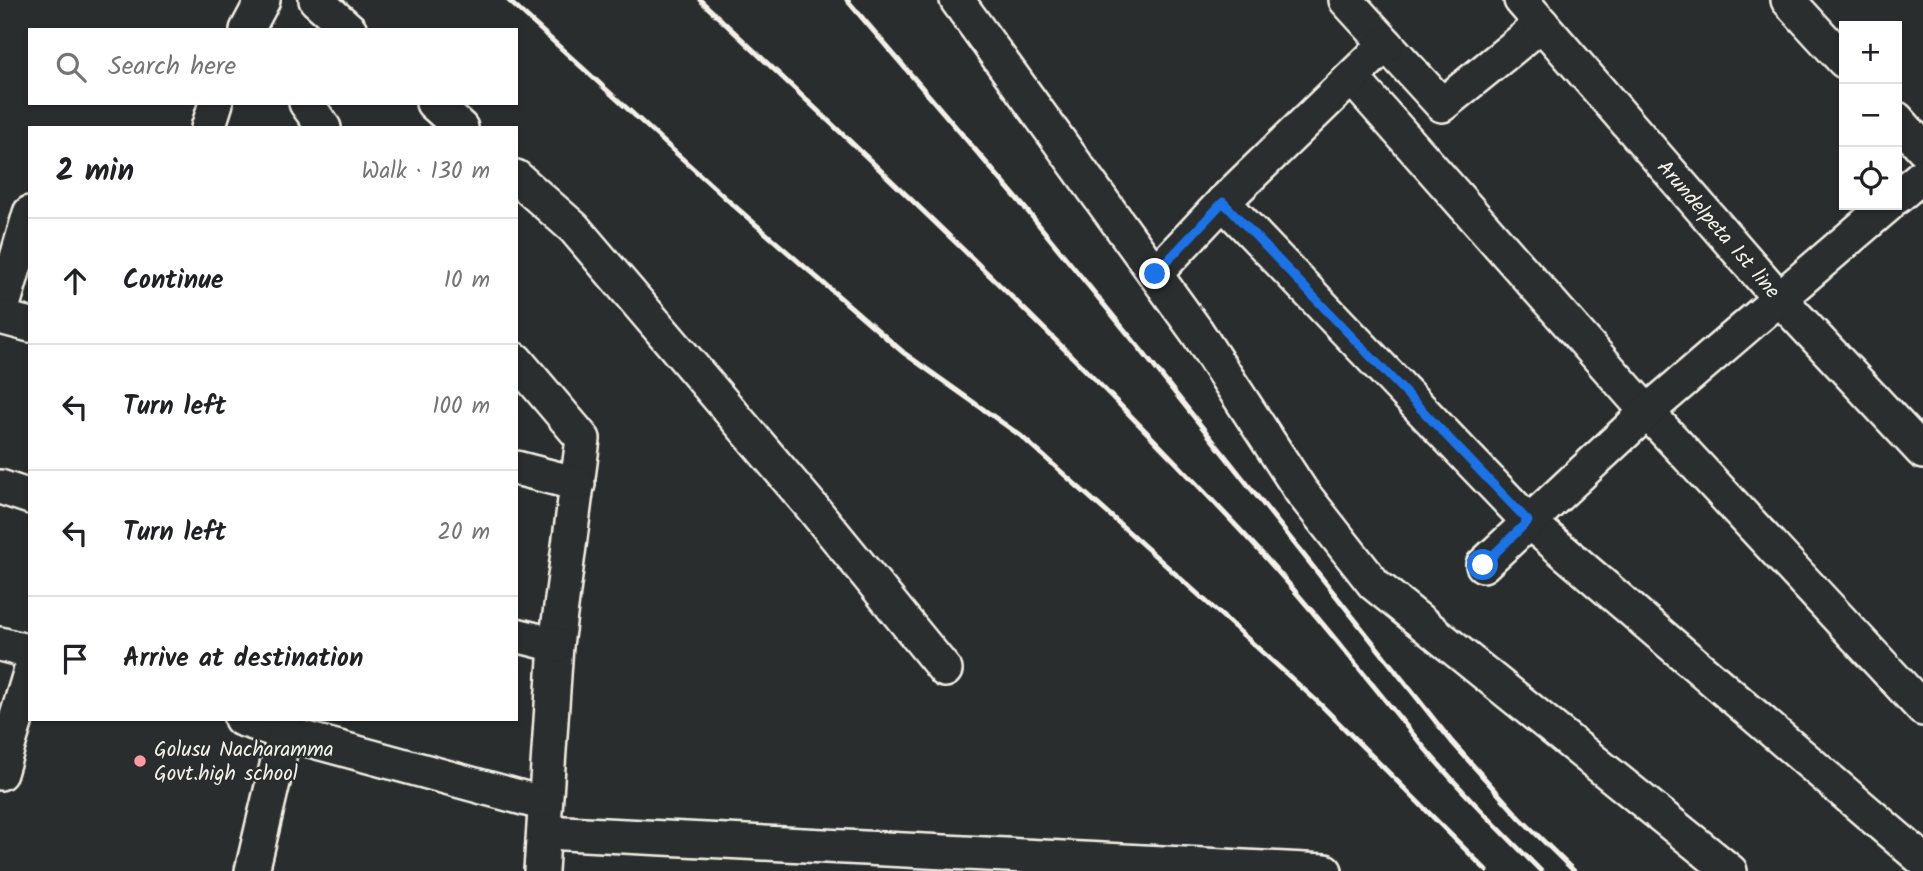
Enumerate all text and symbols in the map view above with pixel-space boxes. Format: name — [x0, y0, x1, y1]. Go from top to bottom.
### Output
map controls — [1839, 21, 1902, 210]
button: + — [1839, 21, 1902, 84]
search box — [28, 28, 518, 105]
text: Search here — [108, 46, 236, 88]
icon: search — [52, 48, 90, 86]
button: − — [1839, 84, 1902, 147]
button: locate — [1839, 147, 1902, 210]
text: 2 min — [56, 148, 134, 196]
street label: Arundelpeta 1st line — [1648, 153, 1788, 307]
text: Walk · 130 m — [362, 154, 490, 190]
route end — [1139, 258, 1170, 289]
text: Continue — [123, 260, 224, 302]
icon: ahead — [56, 262, 94, 300]
text: 10 m — [444, 263, 490, 299]
text: Turn left — [123, 386, 226, 428]
icon: left — [56, 388, 94, 426]
text: 100 m — [432, 389, 490, 425]
text: Turn left — [123, 512, 226, 554]
icon: left — [56, 514, 94, 552]
text: 20 m — [438, 515, 490, 551]
route start — [1467, 549, 1498, 580]
text: Arrive at destination — [123, 638, 363, 680]
icon: arrive — [56, 640, 94, 678]
place label: Golusu Nacharamma Govt.high school — [154, 734, 334, 791]
marker: Golusu Nacharamma Govt.high school — [132, 753, 148, 769]

